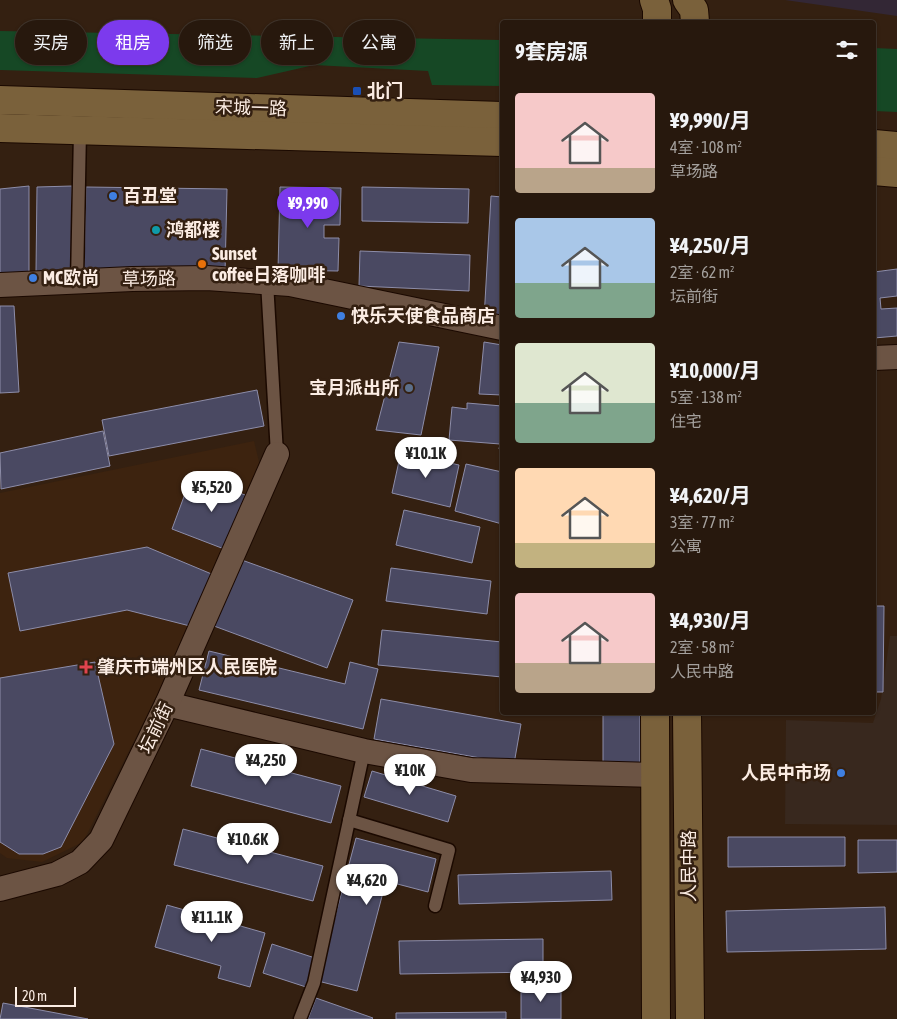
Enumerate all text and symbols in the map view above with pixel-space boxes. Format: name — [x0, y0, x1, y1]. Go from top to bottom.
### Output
chip: 买房 — [15, 20, 87, 65]
chip: 租房 — [97, 20, 169, 65]
chip: 筛选 — [179, 20, 251, 65]
chip: 新上 — [261, 20, 333, 65]
chip: 公寓 — [343, 20, 415, 65]
icon: filters — [833, 36, 861, 64]
text: 9套房源 — [515, 39, 588, 63]
place label: 北门 — [367, 80, 403, 101]
marker: 北门 — [351, 85, 363, 97]
street label: 宋城一路 — [215, 96, 287, 119]
text: ¥9,990/月 — [670, 108, 751, 132]
icon: home — [555, 113, 615, 173]
text: 4室 · 108 m² — [670, 138, 742, 156]
text: 草场路 — [670, 162, 718, 180]
place label: 百丑堂 — [123, 185, 177, 206]
pin: ¥9,990 — [267, 186, 349, 229]
marker: 百丑堂 — [107, 190, 119, 202]
text: ¥9,990 — [288, 194, 328, 212]
place label: 鸿都楼 — [166, 219, 220, 240]
marker: 鸿都楼 — [150, 224, 162, 236]
text: ¥4,250/月 — [670, 233, 751, 257]
icon: home — [555, 238, 615, 298]
place label: Sunset coffee日落咖啡 — [212, 243, 325, 285]
marker: Sunset coffee日落咖啡 — [196, 258, 208, 270]
text: 2室 · 62 m² — [670, 263, 735, 281]
place label: MC欧尚 — [43, 267, 99, 288]
street label: 草场路 — [122, 268, 176, 289]
marker: MC欧尚 — [27, 272, 39, 284]
text: 坛前街 — [670, 287, 718, 305]
place label: 快乐天使食品商店 — [351, 305, 495, 326]
marker: 快乐天使食品商店 — [335, 310, 347, 322]
text: ¥10,000/月 — [670, 358, 761, 382]
icon: home — [555, 363, 615, 423]
place label: 宝月派出所 — [309, 377, 399, 398]
marker: 宝月派出所 — [403, 382, 415, 394]
text: 5室 · 138 m² — [670, 388, 742, 406]
text: 住宅 — [670, 412, 702, 430]
pin: ¥10.1K — [385, 436, 467, 479]
text: ¥10.1K — [406, 444, 446, 462]
pin: ¥5,520 — [171, 470, 253, 513]
text: ¥5,520 — [192, 478, 232, 496]
text: ¥4,620/月 — [670, 483, 751, 507]
icon: home — [555, 488, 615, 548]
text: 3室 · 77 m² — [670, 513, 735, 531]
text: 公寓 — [670, 537, 702, 555]
text: ¥4,930/月 — [670, 608, 751, 632]
icon: home — [555, 613, 615, 673]
text: 2室 · 58 m² — [670, 638, 735, 656]
place label: 肇庆市端州区人民医院 — [97, 656, 277, 677]
marker: 肇庆市端州区人民医院 — [79, 660, 93, 674]
text: 人民中路 — [670, 662, 734, 680]
street label: 坛前街 — [134, 699, 177, 757]
pin: ¥4,250 — [225, 744, 307, 786]
text: ¥4,250 — [246, 751, 286, 769]
pin: ¥10K — [380, 754, 440, 796]
text: ¥10K — [395, 761, 425, 779]
place label: 人民中市场 — [741, 762, 831, 783]
marker: 人民中市场 — [835, 767, 847, 779]
pin: ¥10.6K — [207, 822, 289, 865]
text: ¥10.6K — [228, 830, 268, 848]
street label: 人民中路 — [678, 830, 699, 902]
pin: ¥4,620 — [326, 864, 408, 906]
text: ¥4,620 — [347, 871, 387, 889]
pin: ¥11.1K — [171, 900, 253, 943]
text: ¥11.1K — [192, 908, 232, 926]
pin: ¥4,930 — [500, 960, 582, 1003]
text: ¥4,930 — [521, 968, 561, 986]
scale bar — [15, 984, 76, 1007]
text: 20 m — [22, 988, 47, 1004]

